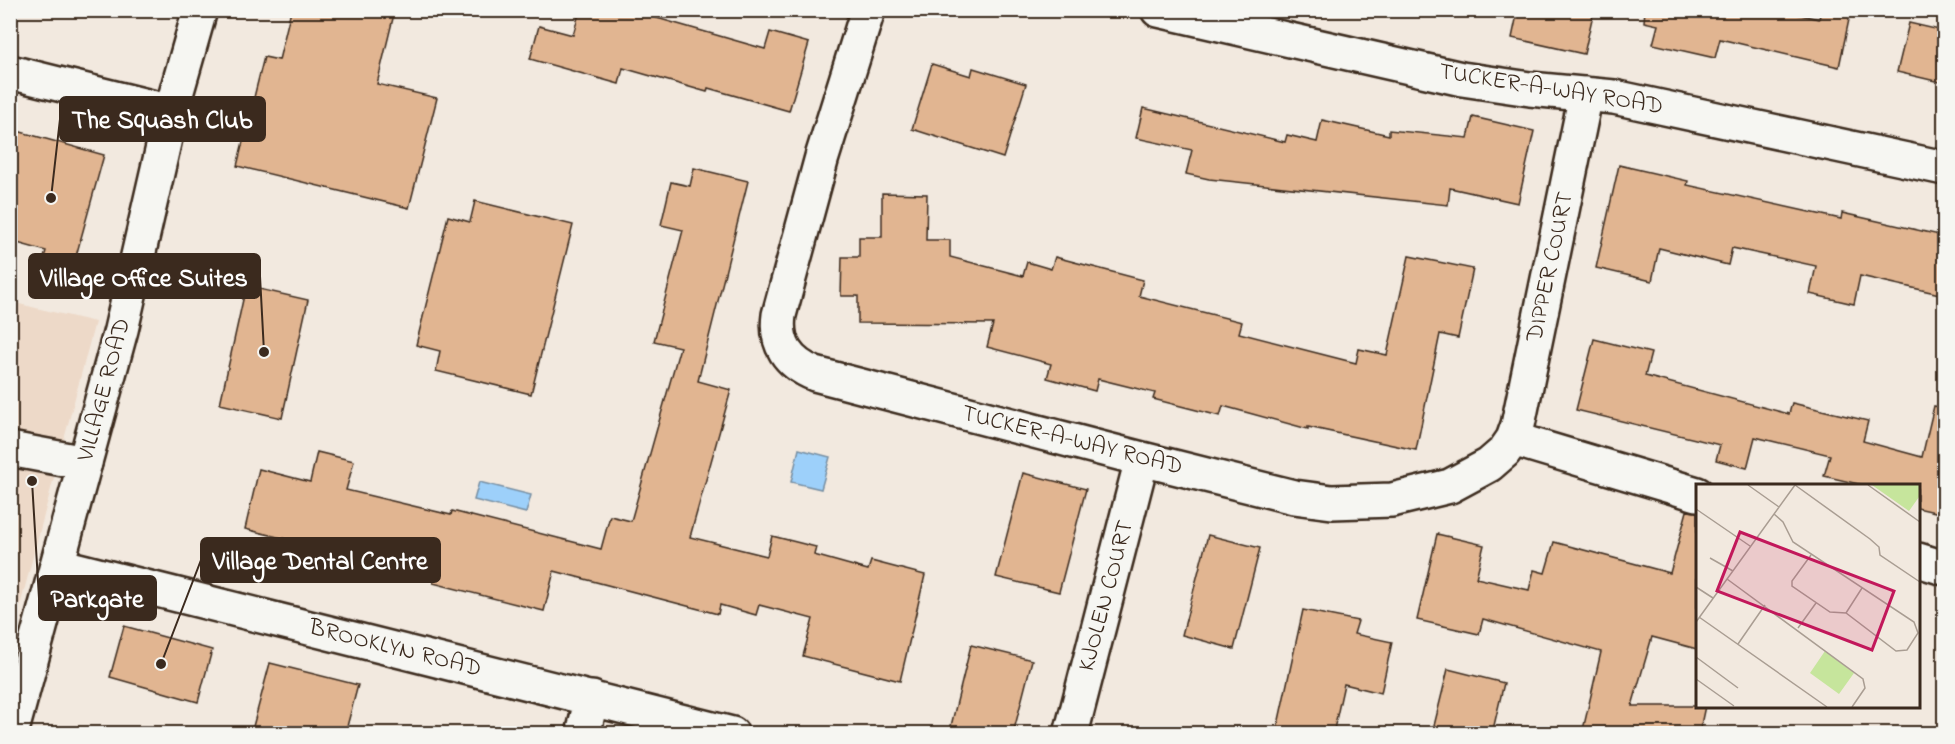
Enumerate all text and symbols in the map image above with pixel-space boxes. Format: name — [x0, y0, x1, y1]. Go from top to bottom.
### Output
street label: TUCKER-A-WAY ROAD — [1436, 55, 1666, 125]
callout: The Squash Club — [60, 97, 265, 141]
text: The Squash Club — [72, 103, 253, 141]
street label: DIPPER COURT — [1518, 189, 1584, 346]
callout: Village Office Suites — [29, 254, 260, 298]
text: Village Office Suites — [39, 261, 248, 300]
street label: VILLAGE ROAD — [69, 315, 141, 466]
street label: TUCKER-A-WAY ROAD — [958, 397, 1186, 485]
inset map — [1696, 484, 1919, 708]
street label: KJOLEN COURT — [1070, 516, 1144, 675]
callout: Village Dental Centre — [201, 538, 440, 582]
text: Village Dental Centre — [211, 544, 429, 583]
callout: Parkgate — [39, 576, 156, 620]
text: Parkgate — [50, 582, 145, 621]
street label: BROOKLYN ROAD — [304, 610, 485, 687]

